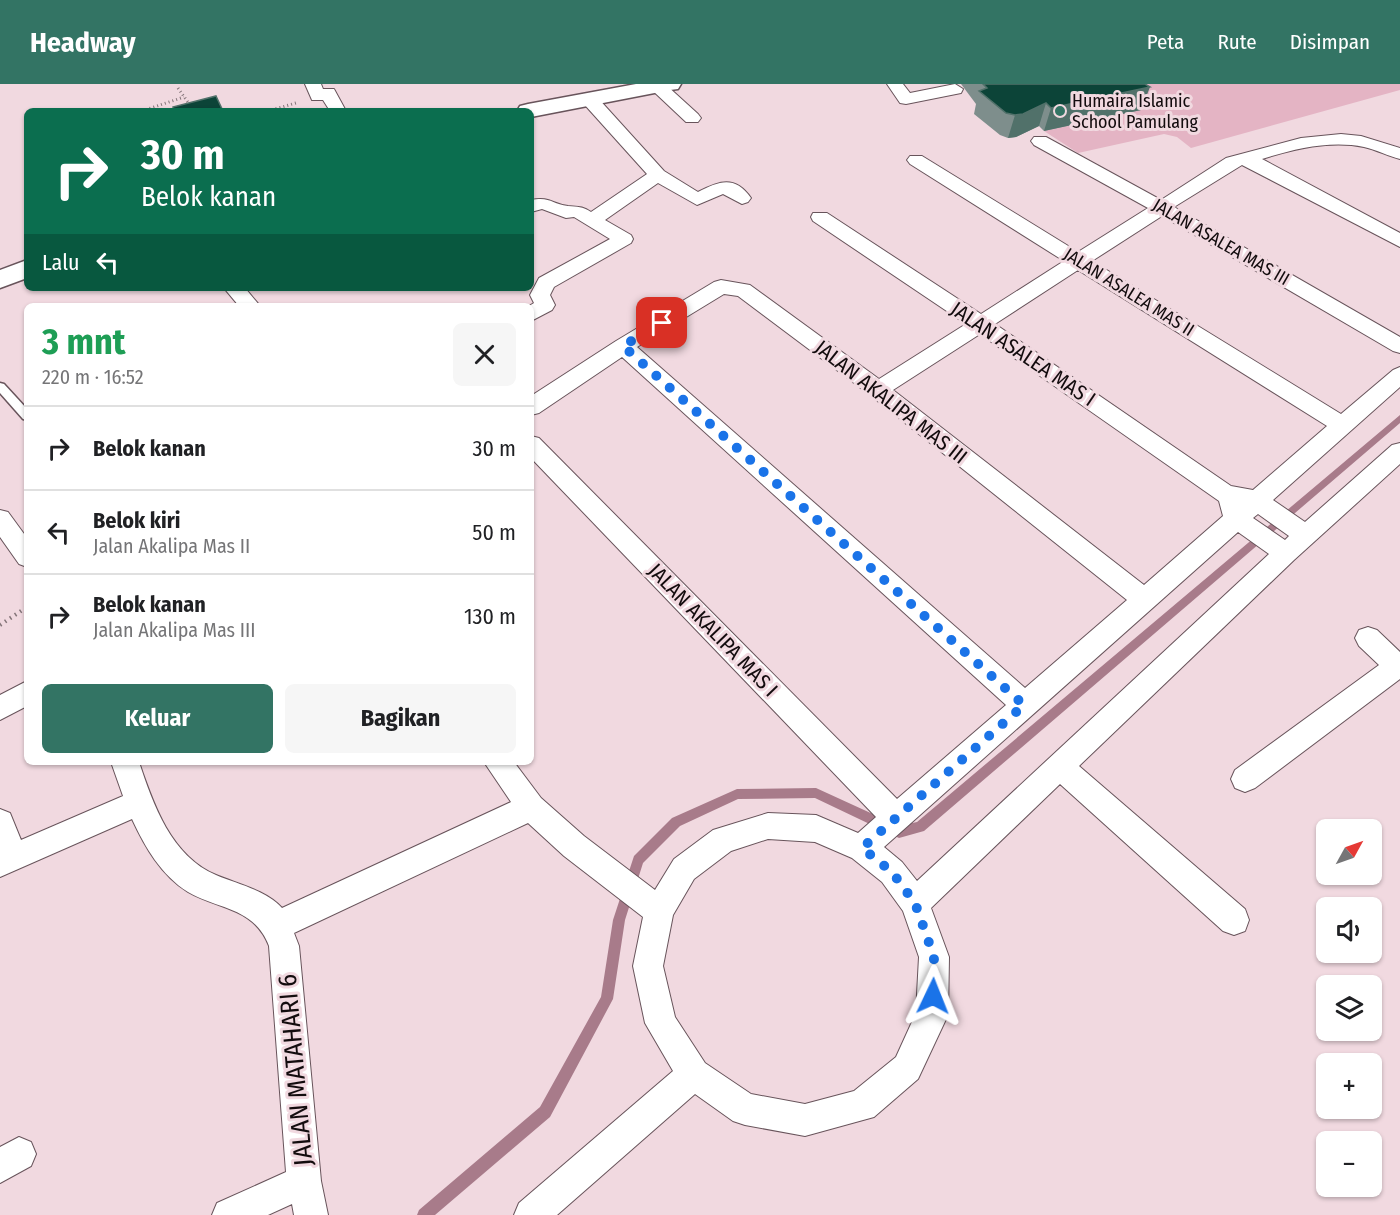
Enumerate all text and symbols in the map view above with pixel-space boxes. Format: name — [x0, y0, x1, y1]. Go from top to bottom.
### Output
text: Headway — [30, 26, 136, 59]
text: Peta — [1147, 29, 1184, 55]
text: Rute — [1217, 29, 1257, 55]
text: Disimpan — [1290, 29, 1370, 55]
place label: Humaira Islamic School Pamulang — [1072, 90, 1199, 133]
marker: Humaira Islamic School Pamulang — [1053, 104, 1067, 118]
text: 30 m — [141, 130, 225, 180]
icon: right — [42, 132, 120, 210]
text: Belok kanan — [141, 181, 276, 213]
street label: JALAN ASALEA MAS III — [1149, 194, 1293, 290]
street label: JALAN ASALEA MAS II — [1060, 243, 1198, 341]
icon: left — [91, 246, 124, 279]
text: Lalu — [42, 249, 79, 276]
street label: JALAN ASALEA MAS I — [946, 296, 1100, 412]
pin — [636, 297, 687, 348]
icon: arrive — [645, 306, 678, 339]
text: 3 mnt — [42, 320, 126, 364]
button: close — [453, 323, 516, 386]
street label: JALAN AKALIPA MAS III — [810, 334, 972, 470]
text: 220 m · 16:52 — [42, 365, 144, 389]
icon: right — [42, 432, 75, 465]
text: Belok kanan — [93, 435, 206, 462]
text: 30 m — [473, 435, 516, 462]
text: Belok kiri — [93, 507, 181, 534]
icon: left — [42, 516, 75, 549]
text: 50 m — [472, 519, 516, 546]
text: Jalan Akalipa Mas II — [93, 534, 250, 558]
street label: JALAN AKALIPA MAS I — [643, 558, 783, 702]
text: Belok kanan — [93, 591, 206, 618]
icon: right — [42, 600, 75, 633]
text: 130 m — [464, 603, 516, 630]
text: Jalan Akalipa Mas III — [93, 618, 256, 642]
button: Keluar — [42, 684, 273, 753]
button: Bagikan — [285, 684, 516, 753]
north arrow — [1316, 819, 1382, 885]
map controls — [1316, 819, 1382, 1197]
button: sound — [1316, 897, 1382, 963]
position arrow — [901, 964, 965, 1028]
street label: JALAN MATAHARI 6 — [272, 973, 319, 1167]
button: layers — [1316, 975, 1382, 1041]
button: + — [1316, 1053, 1382, 1119]
button: − — [1316, 1131, 1382, 1197]

